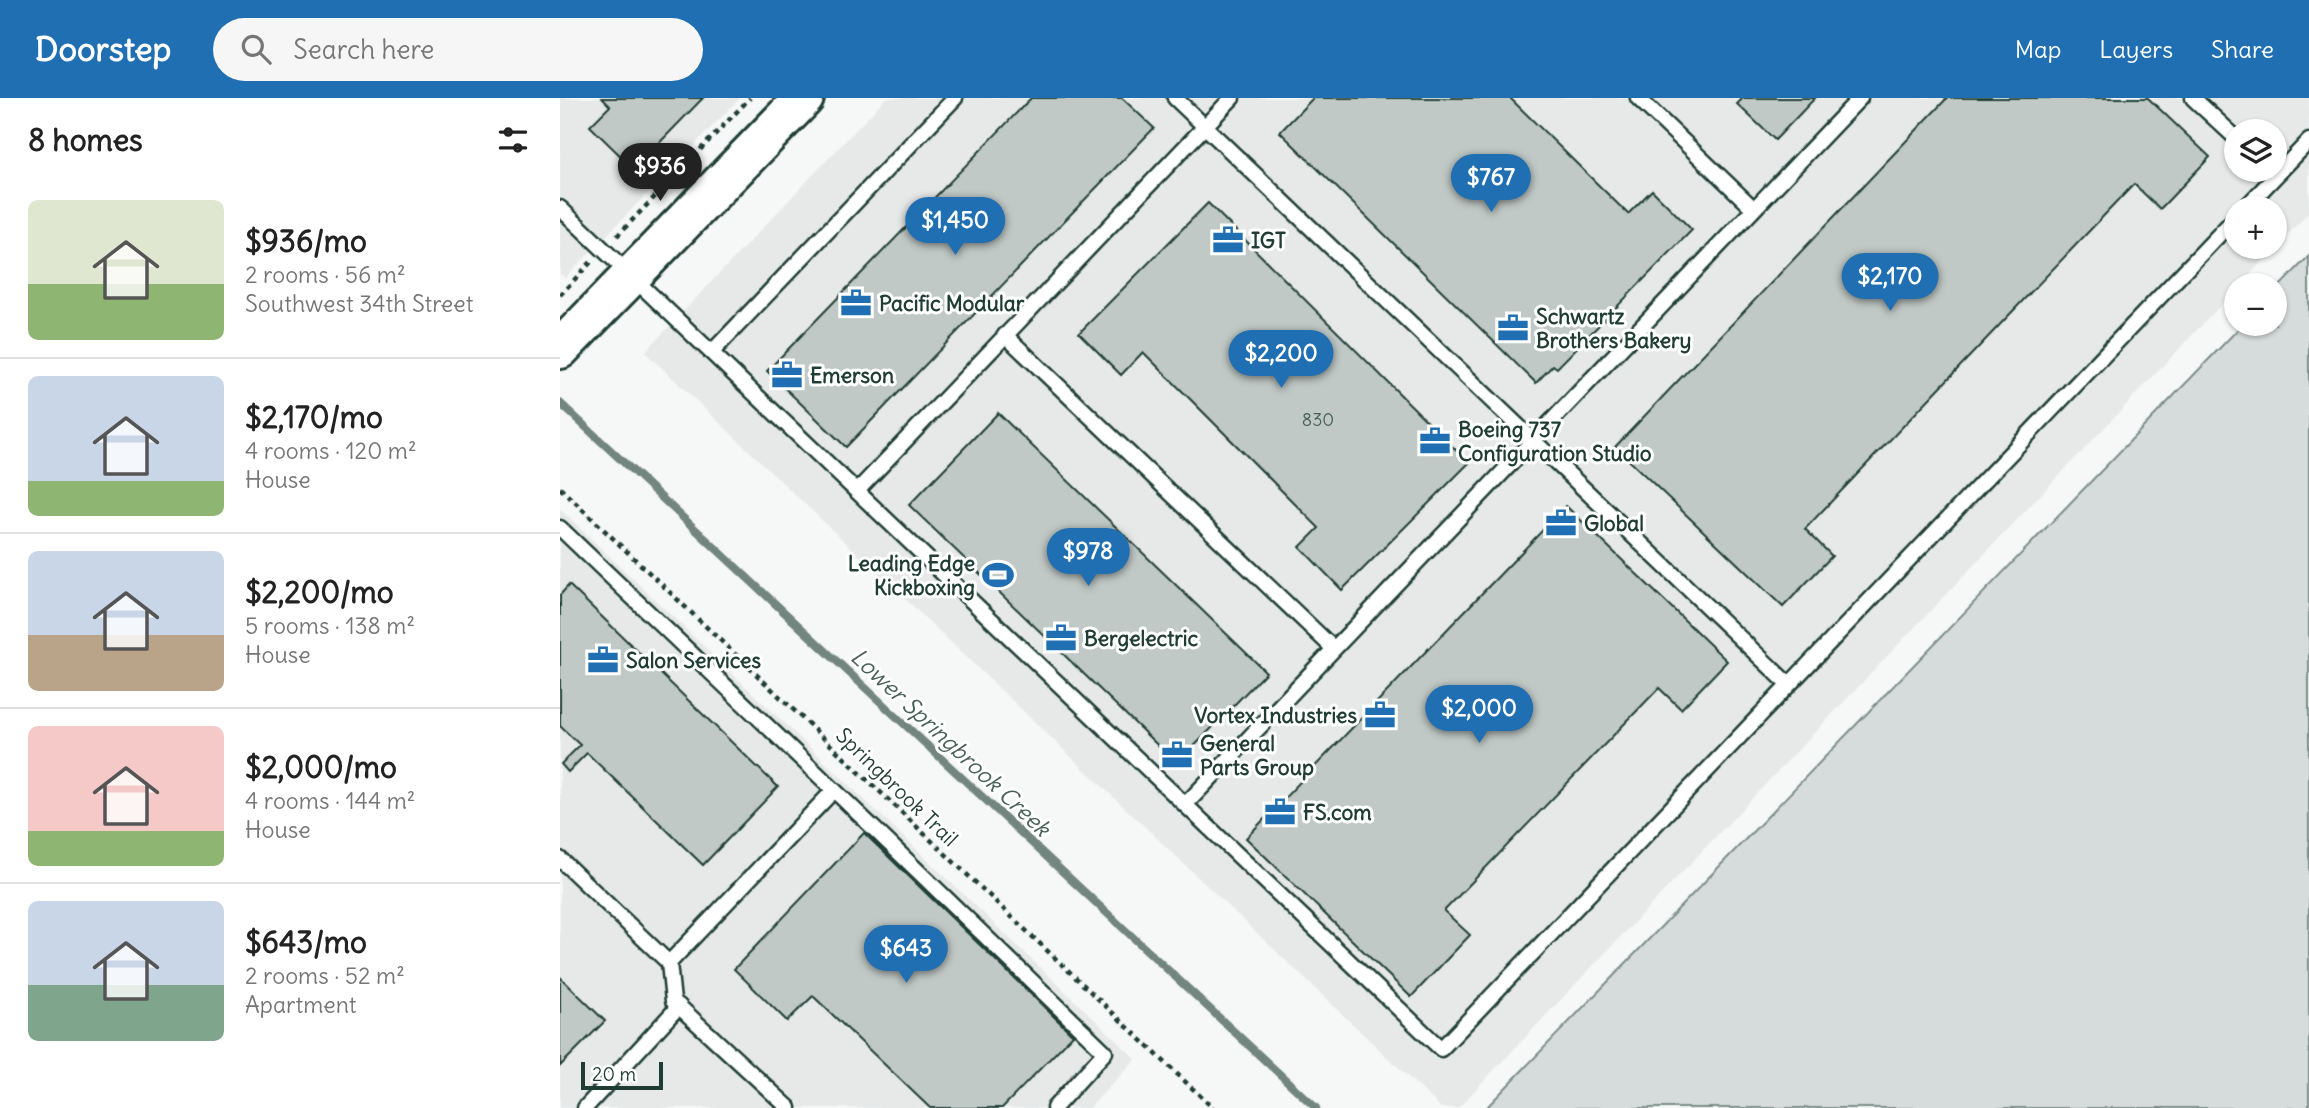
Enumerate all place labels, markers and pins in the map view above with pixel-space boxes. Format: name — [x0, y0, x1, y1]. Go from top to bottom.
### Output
pin: $936 — [619, 144, 701, 203]
pin: $767 — [1450, 155, 1532, 214]
pin: $1,450 — [898, 198, 1012, 257]
office icon: IGT — [1211, 223, 1245, 257]
place label: IGT — [1251, 227, 1286, 254]
pin: $2,170 — [1833, 254, 1947, 313]
office icon: Pacific Modular — [839, 286, 873, 320]
place label: Pacific Modular — [879, 290, 1025, 317]
place label: Schwartz Brothers Bakery — [1536, 303, 1692, 354]
office icon: Schwartz Brothers Bakery — [1496, 311, 1530, 345]
pin: $2,200 — [1224, 330, 1338, 390]
office icon: Emerson — [770, 358, 804, 392]
place label: Emerson — [810, 362, 894, 389]
place label: Boeing 737 Configuration Studio — [1458, 416, 1652, 467]
office icon: Boeing 737 Configuration Studio — [1418, 424, 1452, 458]
office icon: Global — [1544, 506, 1578, 540]
place label: Global — [1584, 510, 1644, 537]
pin: $978 — [1047, 528, 1129, 588]
place label: Leading Edge Kickboxing — [848, 550, 975, 601]
sports icon: Leading Edge Kickboxing — [981, 558, 1015, 592]
office icon: Bergelectric — [1044, 621, 1078, 655]
place label: Bergelectric — [1084, 625, 1199, 652]
office icon: Salon Services — [586, 643, 620, 677]
place label: Salon Services — [626, 647, 761, 674]
pin: $2,000 — [1422, 686, 1536, 745]
office icon: Vortex Industries — [1363, 698, 1397, 732]
place label: Vortex Industries — [1194, 702, 1357, 729]
place label: General Parts Group — [1200, 730, 1314, 781]
office icon: General Parts Group — [1160, 738, 1194, 772]
office icon: FS.com — [1263, 795, 1297, 829]
place label: FS.com — [1303, 799, 1372, 826]
pin: $643 — [865, 926, 947, 985]

